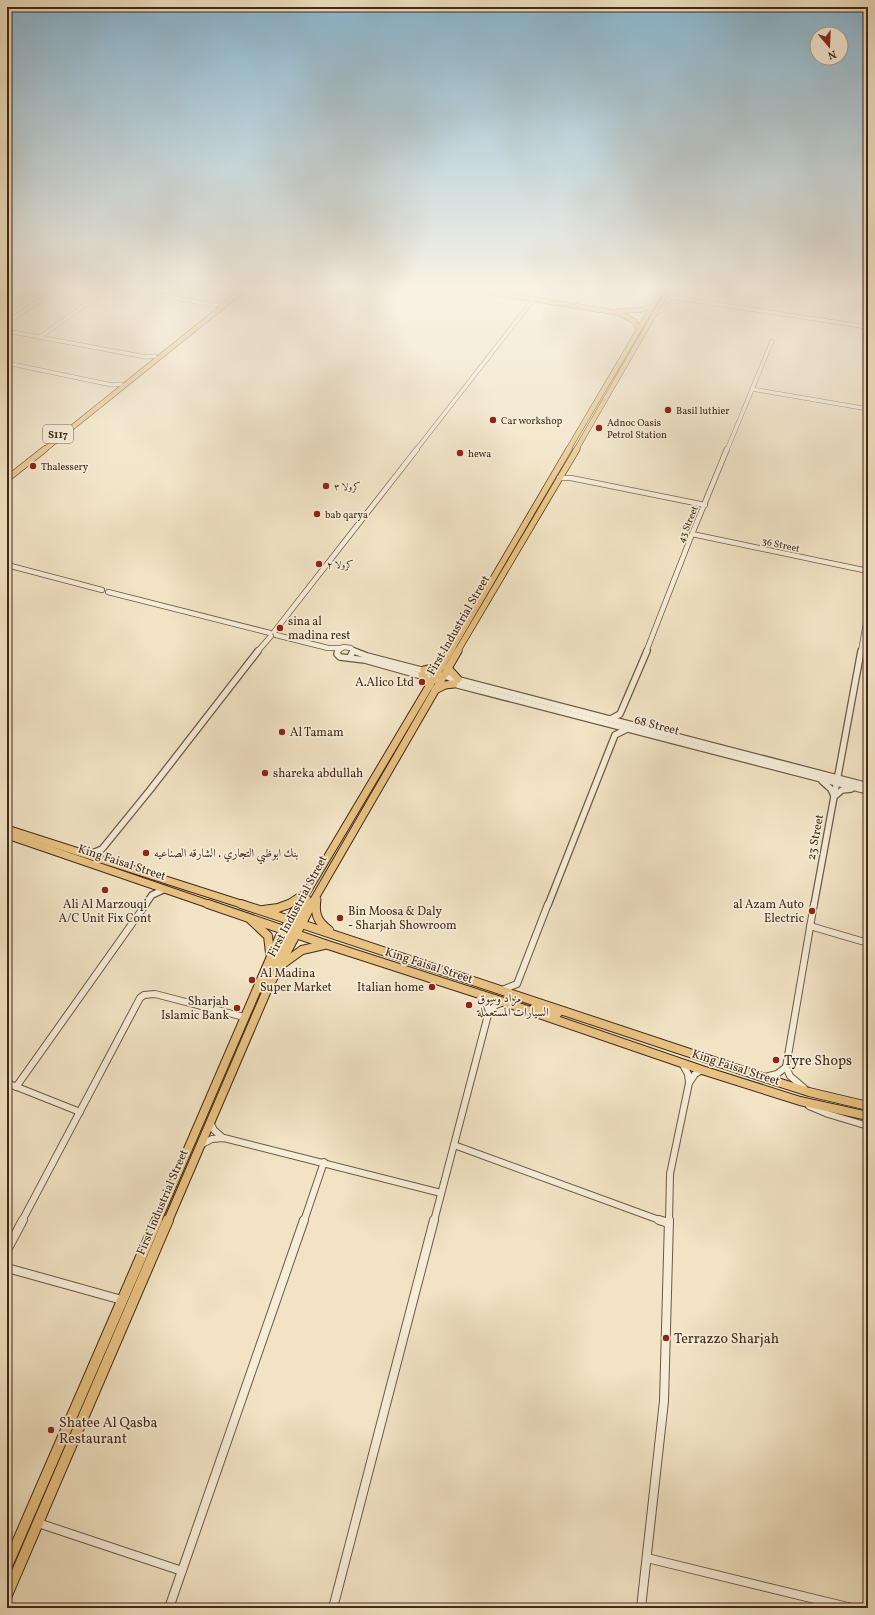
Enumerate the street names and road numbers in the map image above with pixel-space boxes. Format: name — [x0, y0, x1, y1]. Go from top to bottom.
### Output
road number: S117 — [43, 425, 73, 443]
street label: 43 Street — [674, 503, 702, 545]
street label: 36 Street — [761, 534, 802, 556]
street label: First Industrial Street — [424, 573, 494, 678]
street label: 68 Street — [632, 712, 681, 740]
street label: 23 Street — [804, 813, 828, 861]
street label: King Faisal Street — [76, 841, 168, 885]
street label: First Industrial Street — [264, 853, 332, 960]
street label: King Faisal Street — [383, 944, 475, 988]
street label: King Faisal Street — [690, 1046, 782, 1090]
street label: First Industrial Street — [133, 1147, 192, 1258]

